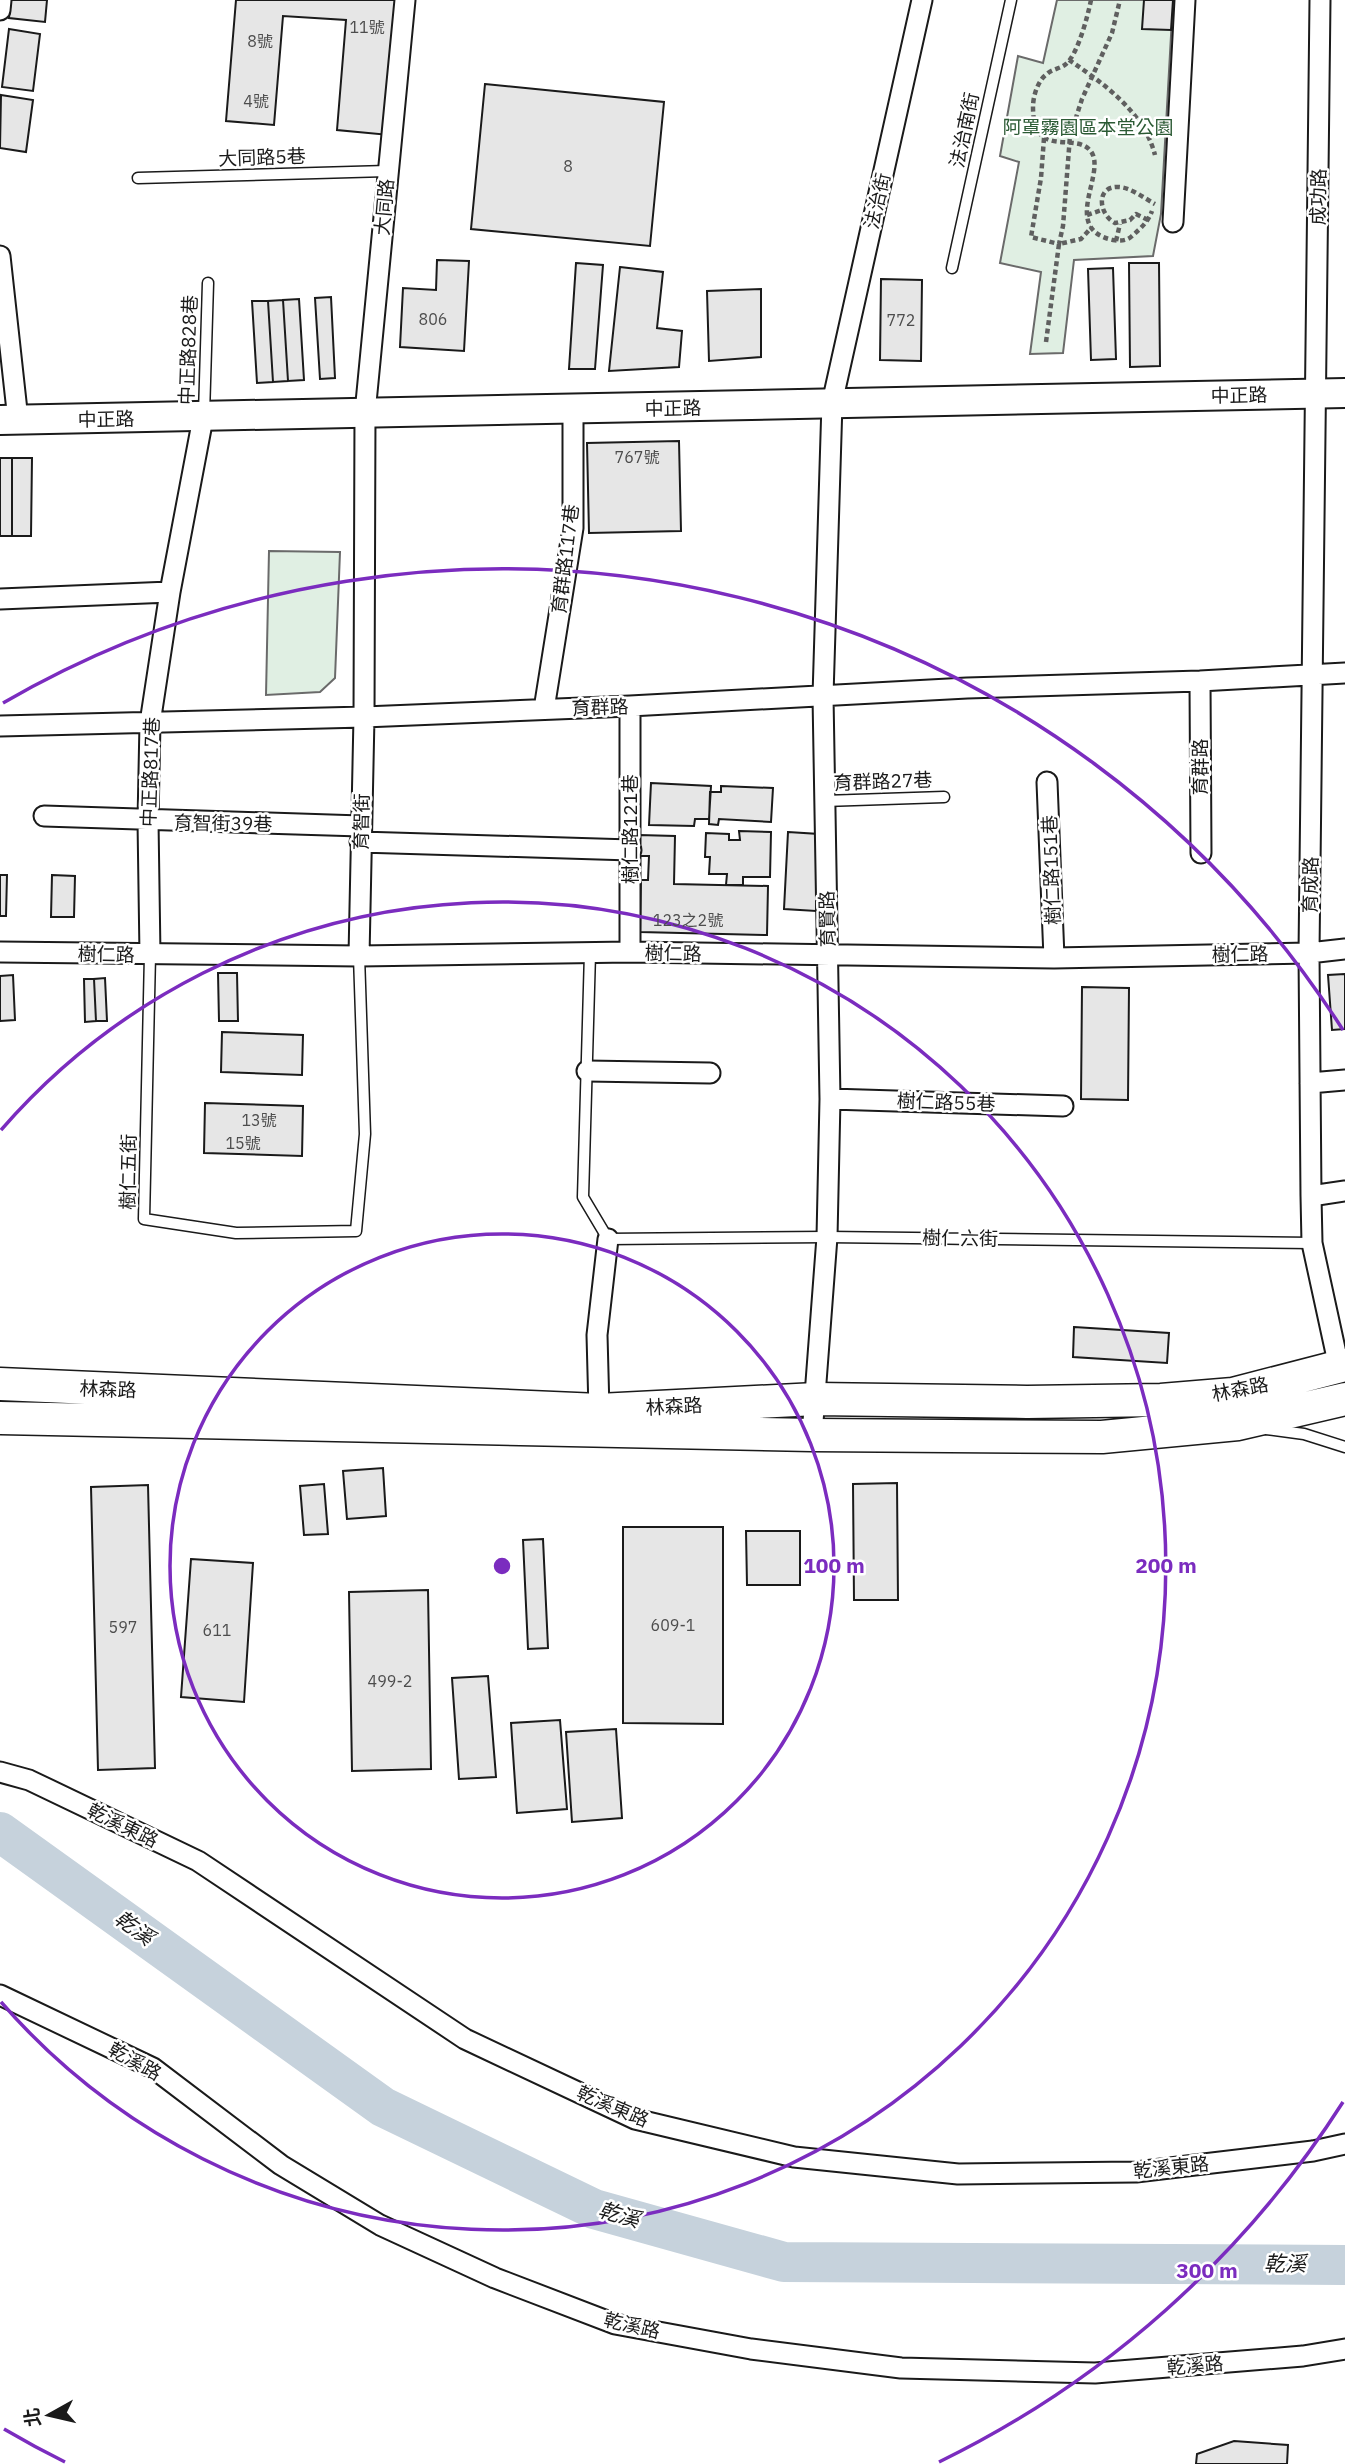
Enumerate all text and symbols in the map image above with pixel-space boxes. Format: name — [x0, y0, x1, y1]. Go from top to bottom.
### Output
house number: 11號 — [349, 17, 385, 37]
house number: 8號 — [247, 31, 273, 51]
street label: 法治南街 — [944, 90, 984, 170]
house number: 4號 — [243, 91, 269, 111]
park label: 阿罩霧園區本堂公園 — [1002, 115, 1174, 139]
street label: 大同路5巷 — [218, 143, 306, 171]
house number: 8 — [563, 156, 573, 176]
street label: 成功路 — [1306, 168, 1330, 226]
street label: 法治街 — [859, 171, 895, 231]
street label: 大同路 — [370, 178, 398, 236]
street label: 中正路828巷 — [174, 295, 202, 405]
house number: 806 — [419, 309, 447, 329]
house number: 772 — [887, 310, 915, 330]
street label: 中正路 — [1210, 383, 1268, 407]
street label: 中正路 — [644, 396, 702, 420]
street label: 中正路 — [77, 407, 135, 431]
house number: 767號 — [615, 447, 659, 467]
street label: 育群路117巷 — [546, 503, 584, 615]
street label: 育群路 — [571, 694, 629, 720]
street label: 中正路817巷 — [136, 717, 164, 827]
street label: 育群路 — [1188, 738, 1212, 796]
street label: 育群路27巷 — [833, 767, 933, 795]
street label: 樹仁路121巷 — [618, 774, 642, 884]
street label: 育智街 — [349, 793, 373, 851]
street label: 育智街39巷 — [173, 810, 273, 836]
street label: 樹仁路151巷 — [1037, 815, 1065, 925]
street label: 育成路 — [1298, 856, 1322, 914]
street label: 育賢路 — [815, 890, 839, 948]
house number: 123之2號 — [653, 910, 723, 930]
street label: 樹仁路 — [644, 941, 702, 965]
street label: 樹仁路 — [77, 942, 135, 966]
street label: 樹仁路 — [1211, 942, 1269, 966]
street label: 樹仁路55巷 — [896, 1088, 996, 1116]
house number: 13號 — [241, 1110, 277, 1130]
house number: 15號 — [225, 1133, 261, 1153]
street label: 樹仁五街 — [115, 1134, 141, 1210]
street label: 樹仁六街 — [922, 1225, 998, 1251]
street label: 林森路 — [1210, 1372, 1270, 1406]
street label: 林森路 — [79, 1376, 137, 1402]
street label: 林森路 — [645, 1393, 703, 1419]
text: 100 m — [803, 1551, 865, 1579]
text: 200 m — [1135, 1551, 1197, 1579]
centre of rings — [490, 1554, 514, 1578]
house number: 609-1 — [651, 1615, 695, 1635]
house number: 597 — [109, 1617, 137, 1637]
house number: 611 — [203, 1620, 231, 1640]
house number: 499-2 — [368, 1671, 412, 1691]
street label: 乾溪東路 — [84, 1798, 162, 1852]
water label: 乾溪 — [109, 1904, 162, 1953]
street label: 乾溪路 — [104, 2037, 166, 2085]
street label: 乾溪東路 — [573, 2080, 653, 2132]
street label: 乾溪東路 — [1132, 2151, 1210, 2183]
water label: 乾溪 — [595, 2195, 646, 2234]
water label: 乾溪 — [1264, 2249, 1309, 2277]
text: 300 m — [1176, 2256, 1238, 2284]
street label: 乾溪路 — [602, 2307, 662, 2343]
street label: 乾溪路 — [1166, 2351, 1224, 2379]
north arrow — [14, 2380, 84, 2450]
text: 北 — [19, 2406, 45, 2428]

